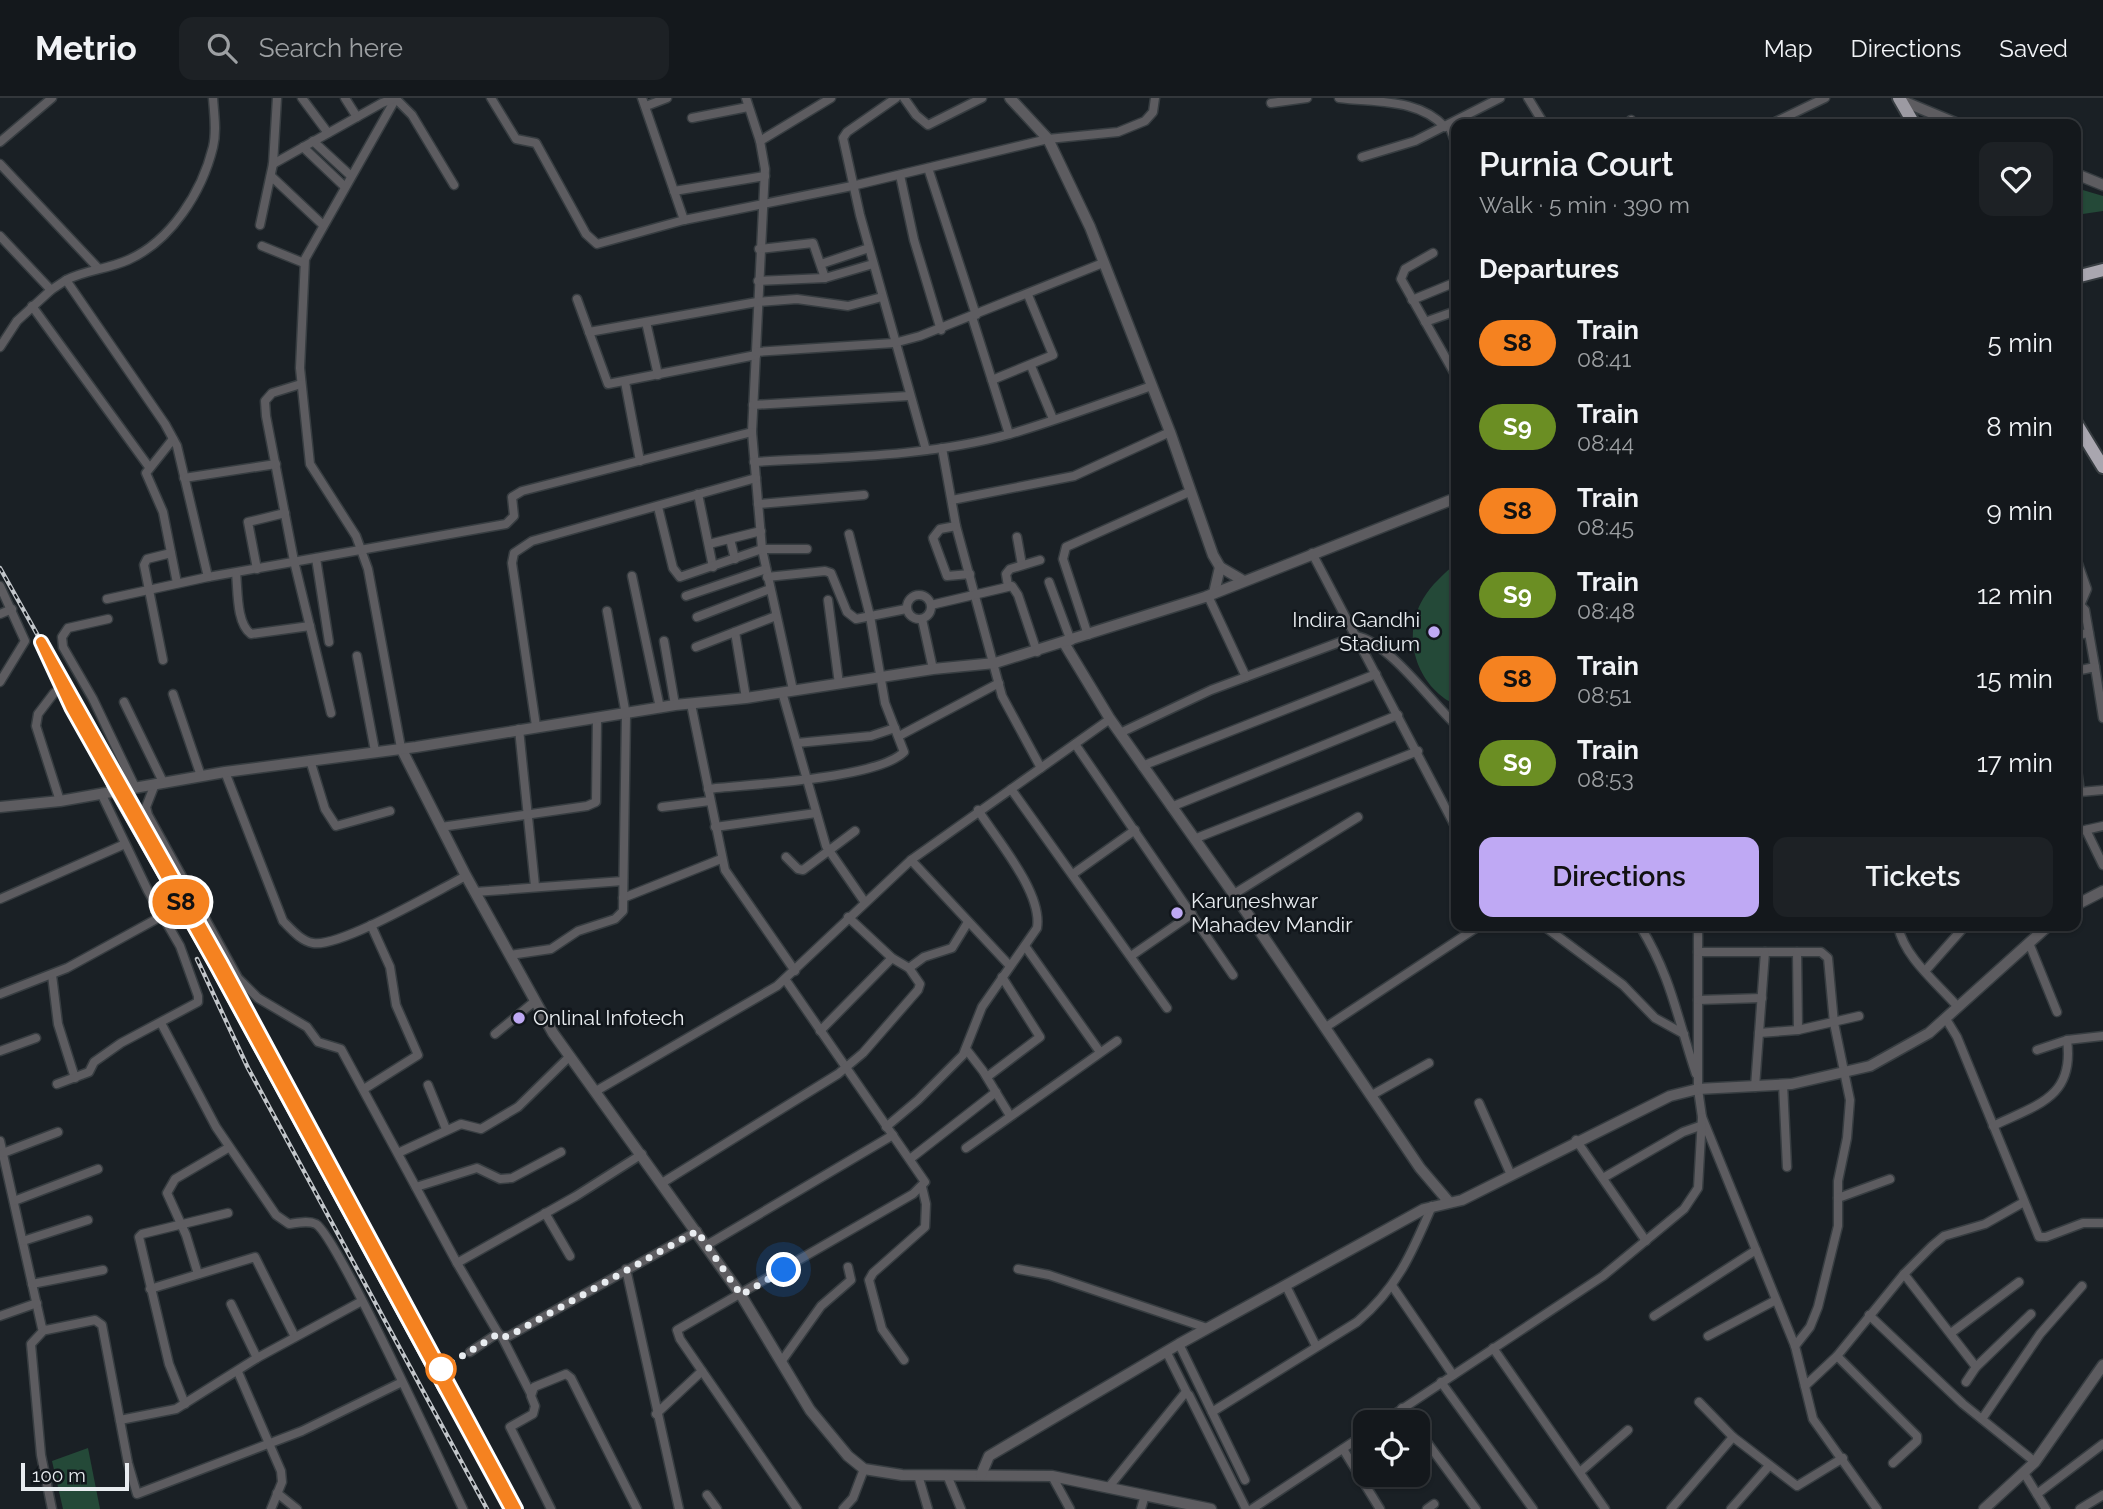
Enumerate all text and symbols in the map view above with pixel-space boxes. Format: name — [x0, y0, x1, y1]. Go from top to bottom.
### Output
search box — [179, 17, 669, 80]
text: Metrio — [35, 29, 137, 68]
icon: search — [203, 29, 241, 67]
text: Search here — [259, 33, 403, 63]
text: Map — [1764, 34, 1813, 63]
text: Directions — [1851, 34, 1961, 63]
text: Saved — [1999, 34, 2068, 63]
button: heart — [1979, 142, 2053, 216]
text: Purnia Court — [1479, 145, 1673, 184]
text: Walk · 5 min · 390 m — [1479, 191, 1690, 218]
text: Departures — [1479, 254, 1619, 284]
text: Train — [1577, 315, 1639, 345]
text: S8 — [1503, 328, 1532, 357]
text: 5 min — [1987, 328, 2053, 358]
text: 08:41 — [1577, 345, 1631, 372]
text: Train — [1577, 399, 1639, 429]
text: S9 — [1503, 412, 1532, 441]
text: 8 min — [1986, 412, 2053, 442]
text: 08:44 — [1577, 429, 1634, 456]
text: Train — [1577, 483, 1639, 513]
text: S8 — [1503, 496, 1532, 525]
text: 9 min — [1986, 496, 2053, 526]
text: 08:45 — [1577, 513, 1634, 540]
text: Train — [1577, 567, 1639, 597]
text: S9 — [1503, 580, 1532, 609]
text: 12 min — [1977, 580, 2053, 610]
text: 08:48 — [1577, 597, 1635, 624]
place label: Indira Gandhi Stadium — [1292, 607, 1420, 656]
marker: Indira Gandhi Stadium — [1426, 624, 1442, 640]
text: Train — [1577, 651, 1639, 681]
text: S8 — [1503, 664, 1532, 693]
text: 15 min — [1976, 664, 2053, 694]
text: 08:51 — [1577, 681, 1631, 708]
text: Train — [1577, 735, 1639, 765]
text: S9 — [1503, 748, 1532, 777]
text: 17 min — [1977, 748, 2053, 778]
text: 08:53 — [1577, 765, 1634, 792]
button: Directions — [1479, 837, 1759, 917]
button: Tickets — [1773, 837, 2053, 917]
line badge: S8 — [150, 879, 212, 925]
text: S8 — [166, 887, 196, 916]
place label: Karuneshwar Mahadev Mandir — [1191, 888, 1353, 937]
marker: Karuneshwar Mahadev Mandir — [1169, 905, 1185, 921]
place label: Onlinal Infotech — [533, 1005, 685, 1030]
marker: Onlinal Infotech — [511, 1010, 527, 1026]
your location — [766, 1252, 801, 1287]
unlabelled marker — [426, 1354, 456, 1384]
map controls — [1353, 1410, 1430, 1487]
button: locate — [1353, 1410, 1430, 1487]
scale bar — [21, 1460, 130, 1492]
text: 100 m — [32, 1464, 86, 1486]

